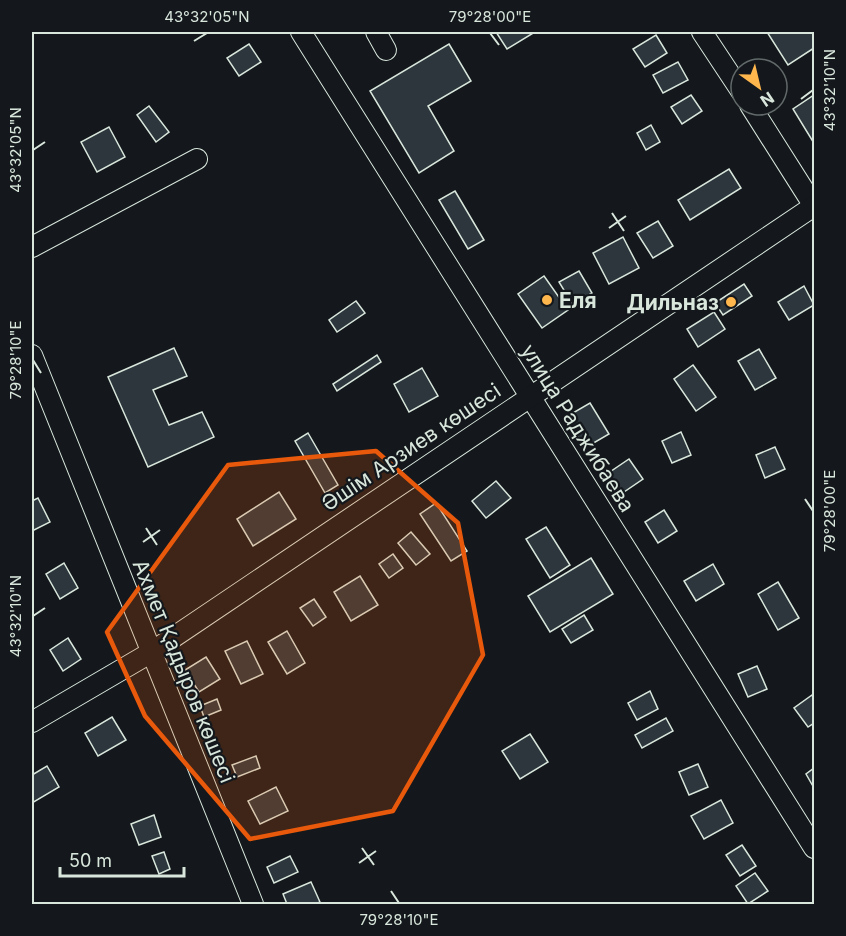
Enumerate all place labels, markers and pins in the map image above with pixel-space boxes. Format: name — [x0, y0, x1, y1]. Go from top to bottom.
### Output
place label: Еля — [559, 288, 597, 313]
place label: Дильназ — [626, 290, 719, 315]
marker: Еля — [540, 293, 554, 307]
marker: Дильназ — [724, 295, 738, 309]

